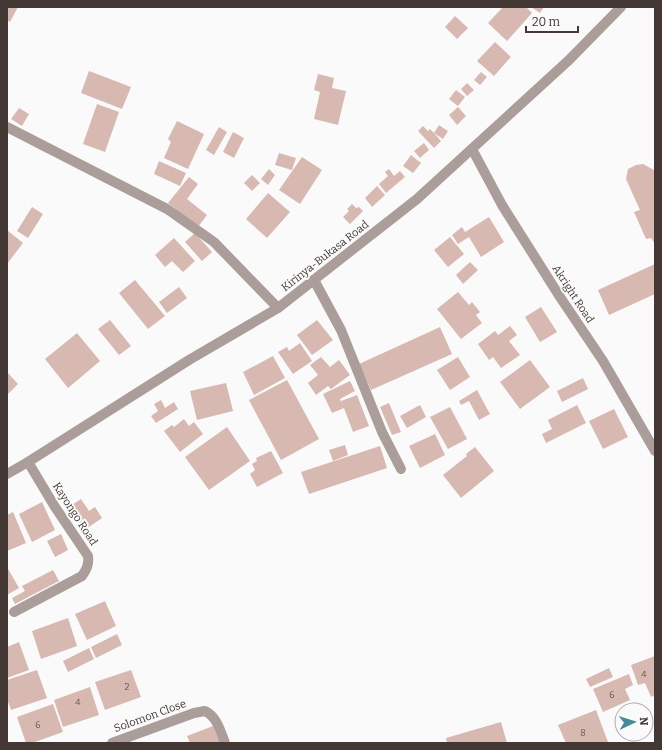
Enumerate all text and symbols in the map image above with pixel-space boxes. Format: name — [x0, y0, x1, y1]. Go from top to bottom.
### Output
scale bar — [526, 8, 578, 34]
text: 20 m — [532, 15, 561, 29]
street label: Kirinya-Bukasa Road — [279, 218, 372, 294]
street label: Akright Road — [549, 263, 597, 326]
street label: Kayongo Road — [50, 480, 100, 548]
house number: 4 — [641, 669, 647, 679]
house number: 2 — [125, 682, 130, 692]
house number: 6 — [609, 690, 615, 700]
house number: 4 — [75, 697, 81, 707]
street label: Solomon Close — [112, 697, 188, 735]
north arrow — [614, 702, 654, 742]
text: N — [637, 717, 650, 727]
house number: 6 — [35, 720, 41, 730]
house number: 8 — [580, 728, 586, 738]

